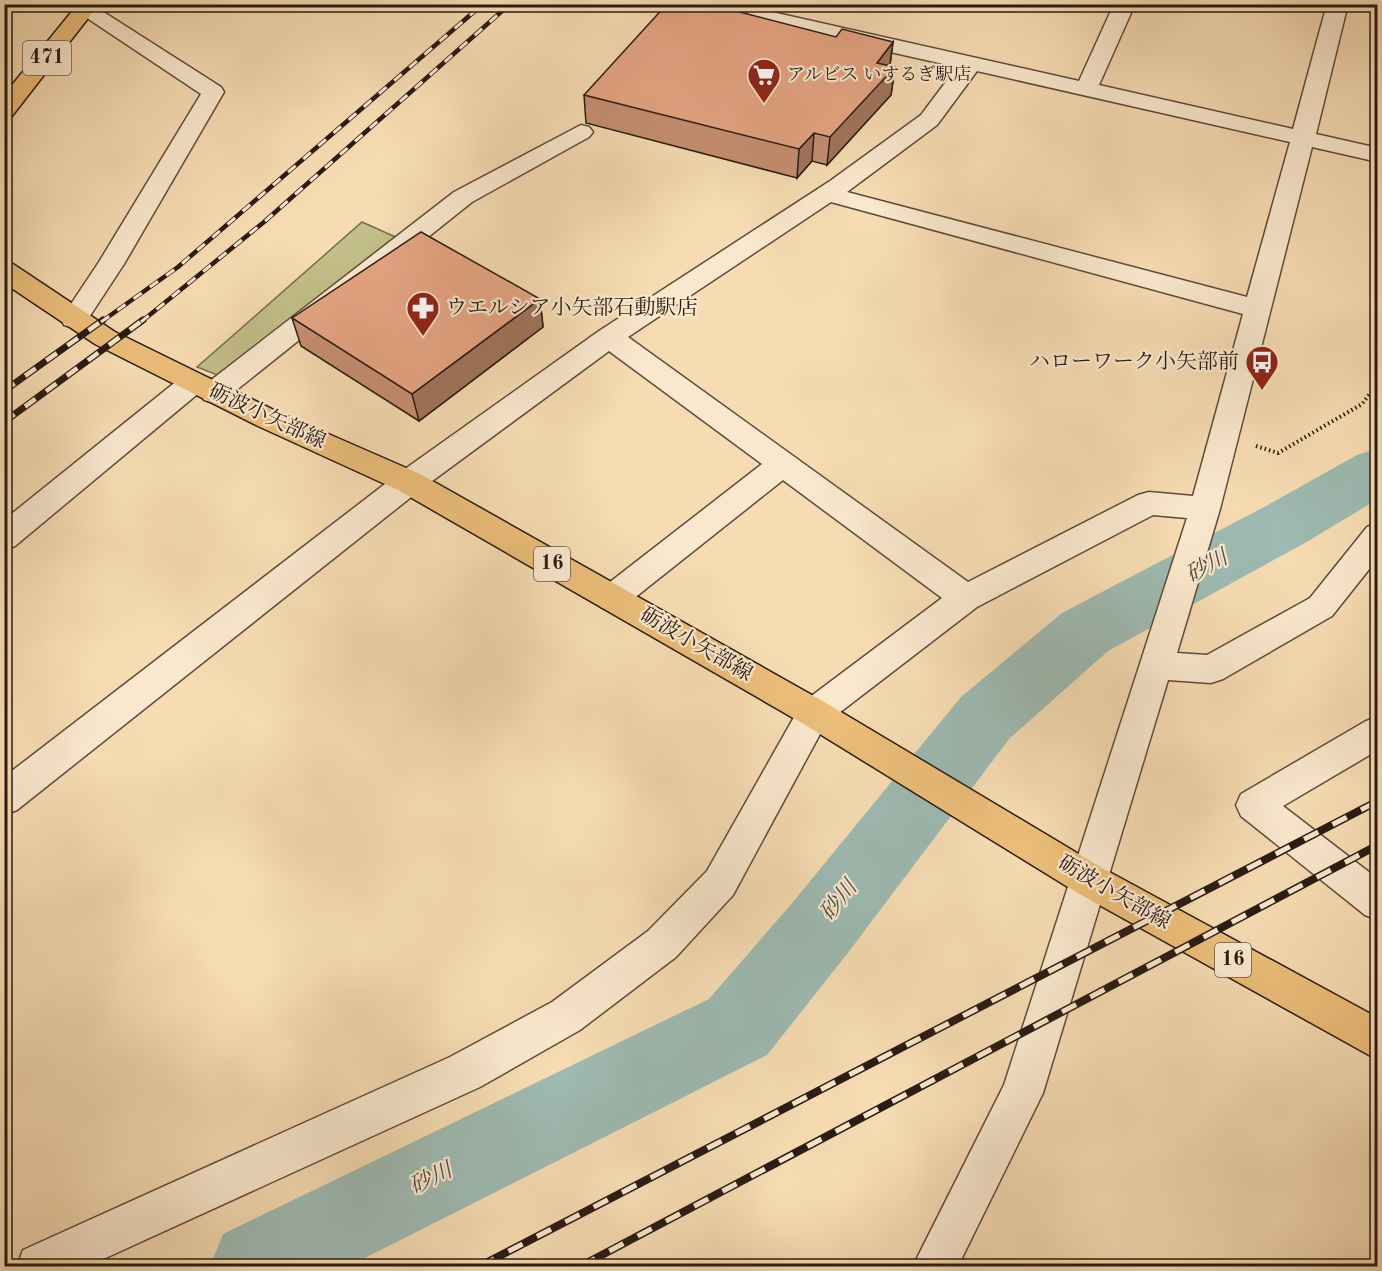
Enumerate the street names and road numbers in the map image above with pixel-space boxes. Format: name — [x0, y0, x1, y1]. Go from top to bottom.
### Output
road number: 471 — [23, 41, 71, 75]
street label: 砺波小矢部線 — [205, 379, 329, 453]
road number: 16 — [534, 547, 570, 581]
street label: 砺波小矢部線 — [636, 603, 757, 686]
street label: 砺波小矢部線 — [1054, 851, 1175, 934]
road number: 16 — [1215, 943, 1251, 977]

